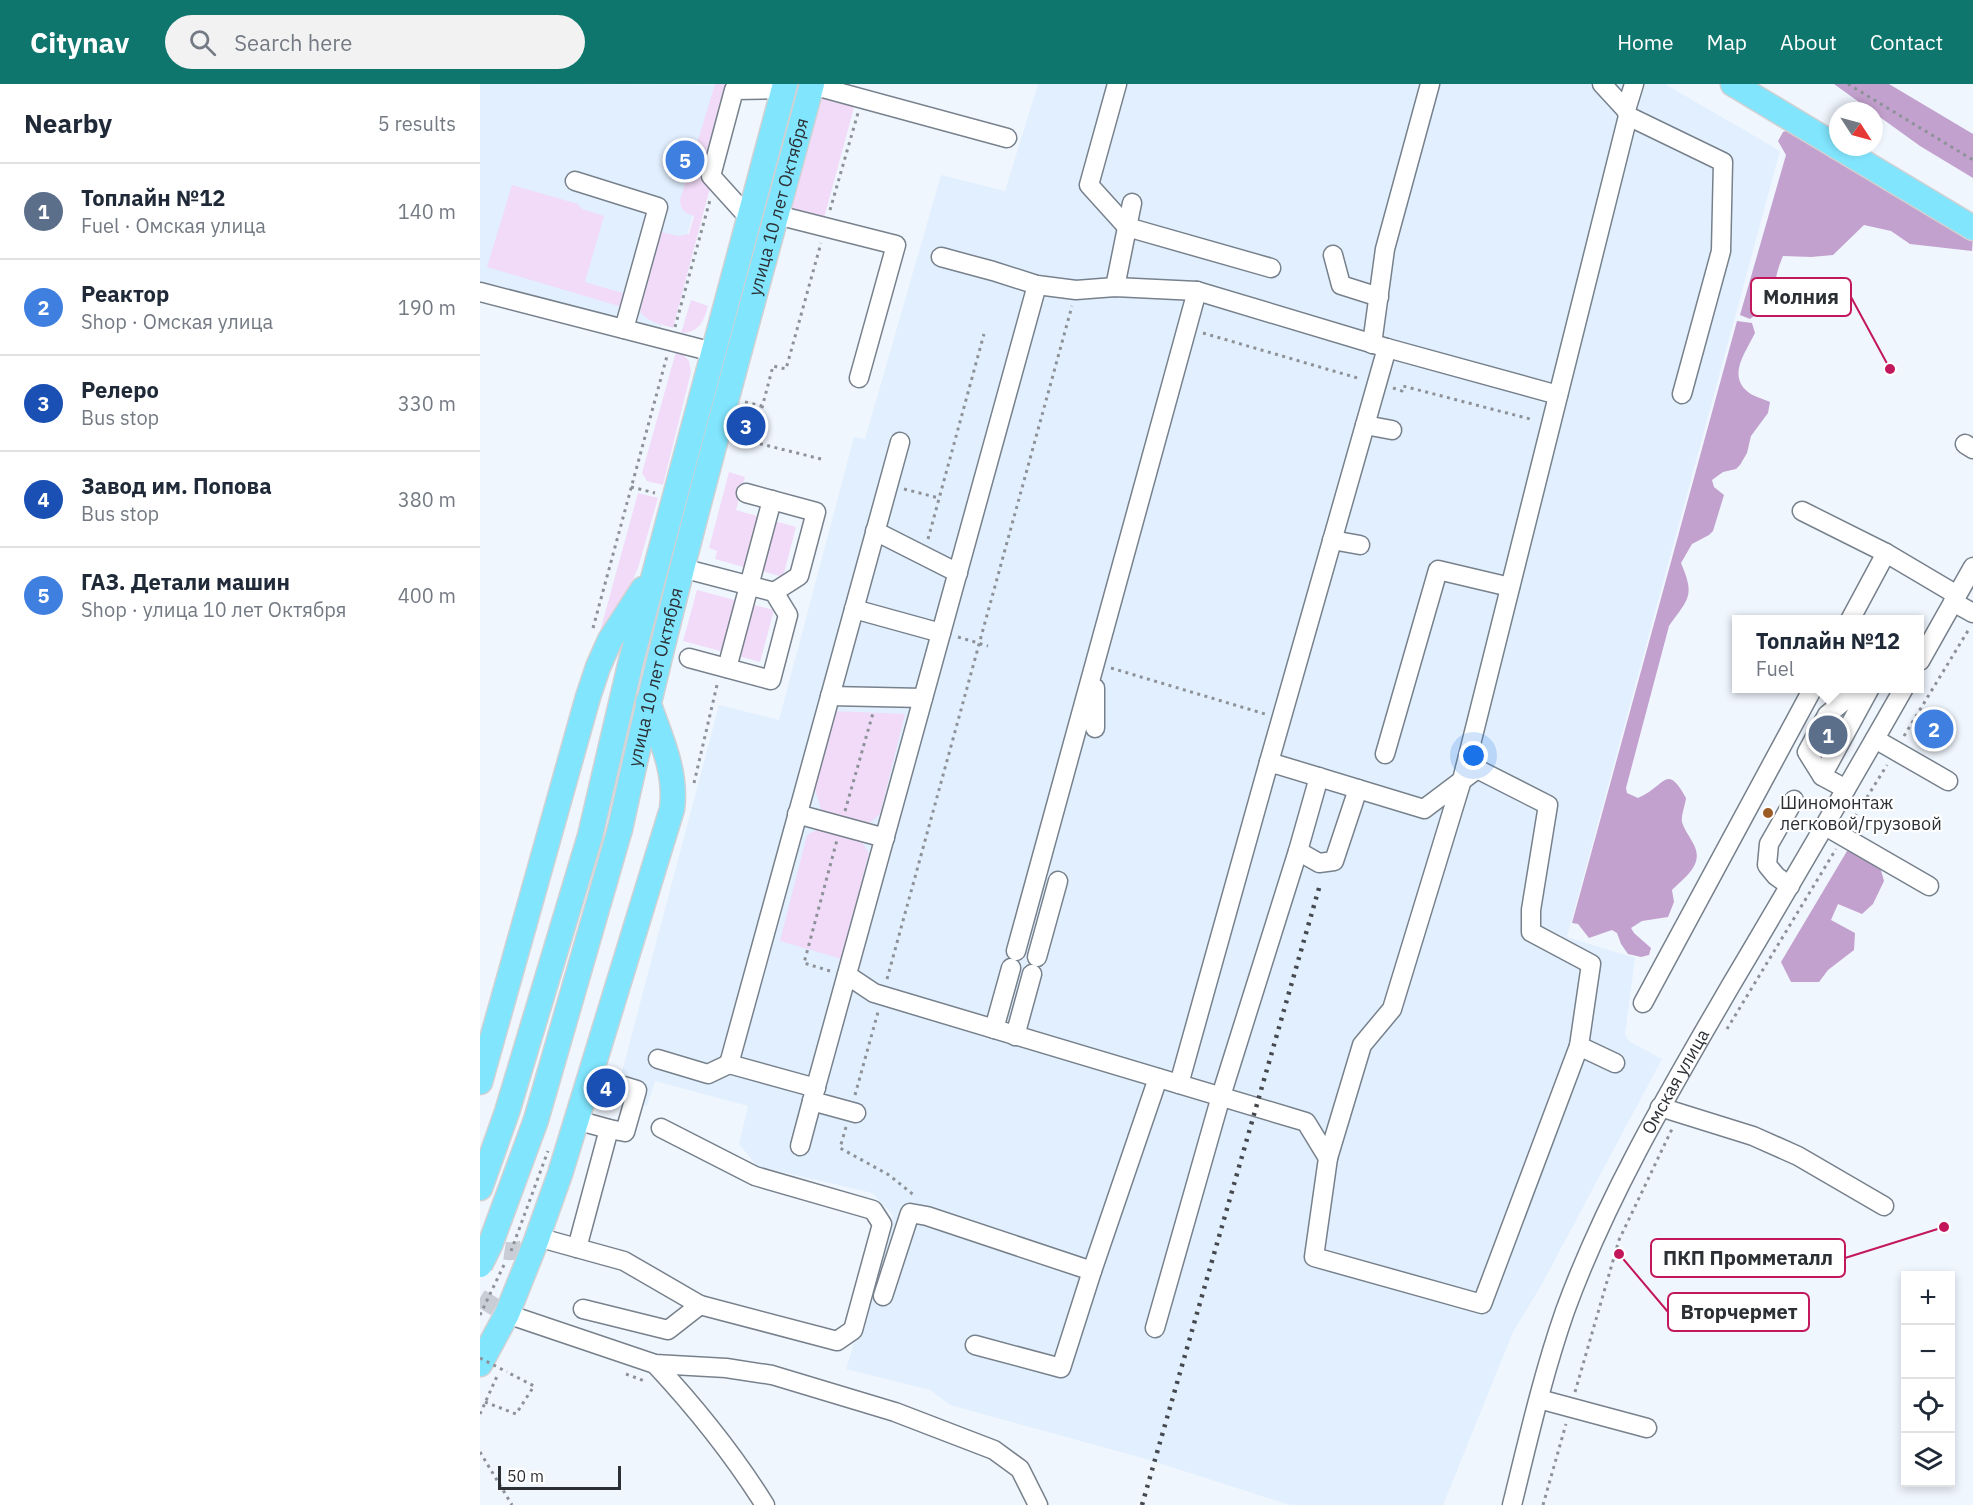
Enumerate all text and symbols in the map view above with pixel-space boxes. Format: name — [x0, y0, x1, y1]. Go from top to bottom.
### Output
search box — [165, 15, 585, 69]
text: Citynav — [30, 24, 129, 61]
icon: search — [186, 26, 219, 59]
text: Search here — [234, 28, 352, 57]
text: Home — [1617, 28, 1674, 56]
text: Map — [1707, 28, 1747, 56]
text: About — [1780, 28, 1837, 56]
text: Contact — [1870, 28, 1943, 56]
north arrow — [1829, 102, 1883, 156]
text: Nearby — [24, 106, 112, 140]
text: 5 results — [378, 110, 456, 137]
street label: улица 10 лет Октября — [743, 115, 813, 298]
pin: 5 — [666, 138, 704, 182]
text: Топлайн №12 — [81, 183, 226, 212]
text: 1 — [38, 198, 50, 225]
text: 140 m — [398, 198, 456, 225]
text: Fuel · Омская улица — [81, 212, 266, 239]
callout: Молния — [1751, 278, 1851, 316]
text: Реактор — [81, 279, 169, 308]
text: Молния — [1763, 283, 1839, 310]
text: 2 — [38, 294, 50, 321]
text: 190 m — [398, 294, 456, 321]
text: Shop · Омская улица — [81, 308, 273, 335]
text: Релеро — [81, 375, 159, 404]
text: 3 — [38, 390, 50, 417]
text: 330 m — [398, 390, 456, 417]
text: Bus stop — [81, 404, 159, 431]
pin: 3 — [726, 404, 766, 448]
text: Завод им. Попова — [81, 471, 272, 500]
text: 4 — [38, 486, 50, 513]
text: 380 m — [398, 486, 456, 513]
text: Bus stop — [81, 500, 159, 527]
text: ГАЗ. Детали машин — [81, 567, 290, 596]
text: 5 — [38, 582, 50, 609]
text: 400 m — [398, 582, 456, 609]
street label: улица 10 лет Октября — [622, 585, 688, 769]
text: Shop · улица 10 лет Октября — [81, 596, 346, 623]
popup — [1732, 615, 1924, 693]
text: Топлайн №12 — [1756, 626, 1900, 655]
text: Fuel — [1756, 655, 1794, 682]
pin: 2 — [1914, 706, 1954, 752]
pin: 1 — [1808, 712, 1848, 758]
your location — [1459, 741, 1488, 770]
place label: Шиномонтаж легковой/грузовой — [1780, 791, 1942, 835]
marker: Шиномонтаж легковой/грузовой — [1761, 806, 1775, 820]
street label: Омская улица — [1636, 1024, 1714, 1138]
pin: 4 — [586, 1066, 626, 1110]
callout: ПКП Промметалл — [1651, 1239, 1845, 1277]
text: ПКП Промметалл — [1663, 1244, 1833, 1271]
map controls — [1901, 1271, 1955, 1487]
button: + — [1901, 1271, 1955, 1325]
callout: Вторчермет — [1668, 1293, 1809, 1331]
text: Вторчермет — [1681, 1298, 1798, 1325]
button: − — [1901, 1325, 1955, 1379]
button: locate — [1901, 1379, 1955, 1433]
button: layers — [1901, 1433, 1955, 1487]
scale bar — [498, 1463, 621, 1490]
text: 50 m — [507, 1466, 544, 1486]

